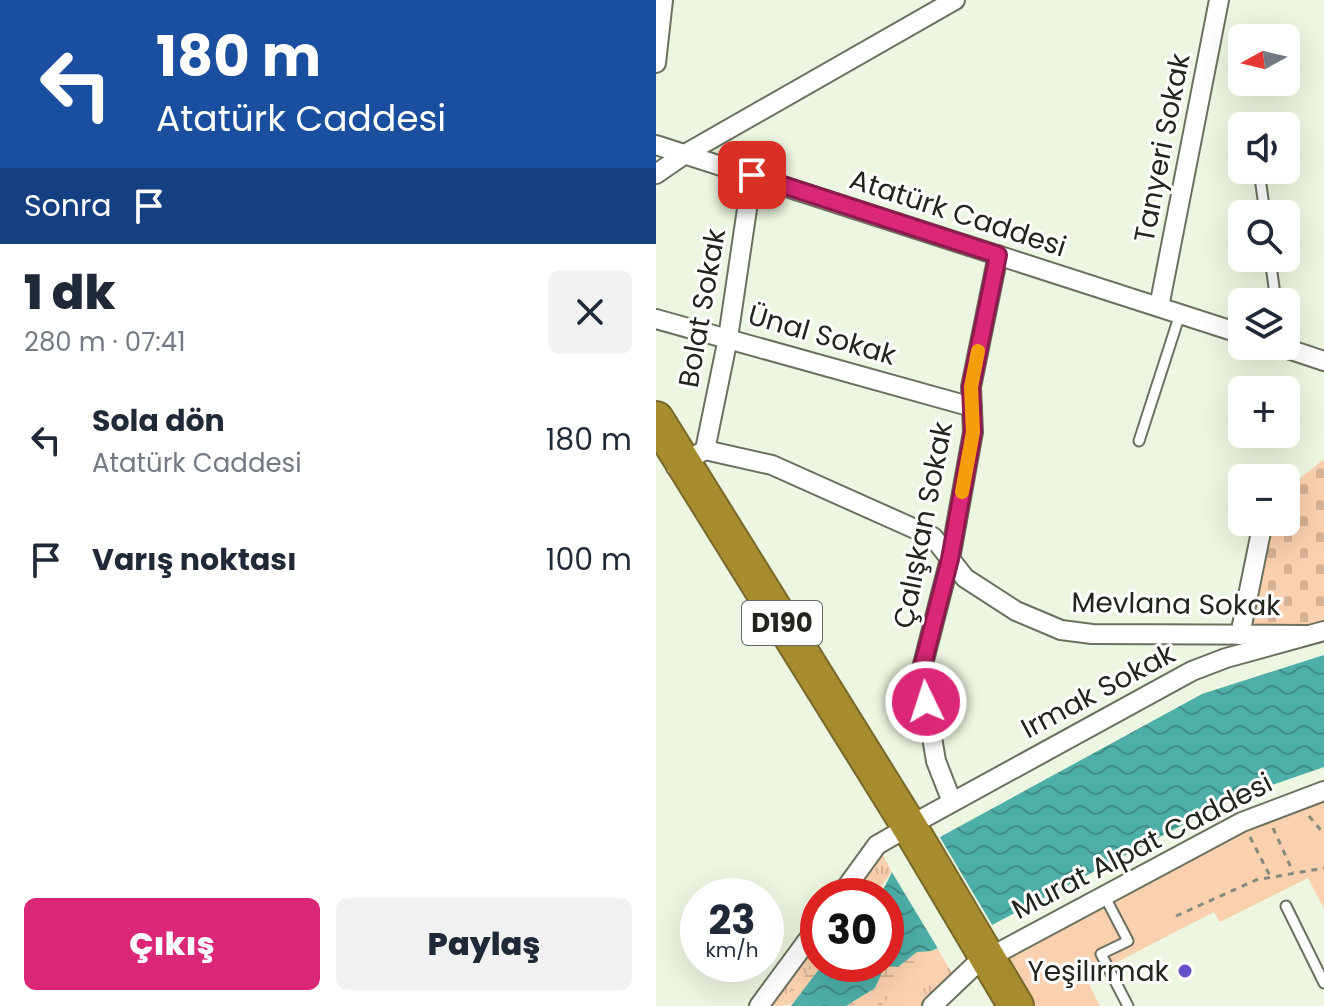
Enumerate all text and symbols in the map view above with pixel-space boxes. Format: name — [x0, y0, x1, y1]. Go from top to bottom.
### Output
text: 180 m — [156, 17, 321, 96]
north arrow — [1228, 24, 1300, 96]
map controls — [1228, 24, 1300, 536]
icon: left — [24, 32, 128, 136]
street label: Tanyeri Sokak — [1125, 49, 1200, 246]
text: Atatürk Caddesi — [156, 93, 446, 144]
button: sound — [1228, 112, 1300, 184]
pin — [718, 141, 786, 209]
icon: arrive — [730, 153, 774, 197]
street label: Atatürk Caddesi — [845, 160, 1071, 266]
text: Sonra — [24, 184, 111, 227]
icon: arrive — [127, 184, 171, 228]
button: search — [1228, 200, 1300, 272]
street label: Bolat Sokak — [669, 225, 735, 391]
text: 1 dk — [24, 259, 115, 326]
button: close — [548, 270, 632, 354]
button: layers — [1228, 288, 1300, 360]
street label: Ünal Sokak — [743, 295, 901, 375]
text: 280 m · 07:41 — [24, 324, 186, 360]
button: + — [1228, 376, 1300, 448]
text: Sola dön — [92, 399, 225, 442]
icon: left — [24, 418, 68, 462]
text: 180 m — [546, 418, 632, 461]
street label: Çalışkan Sokak — [884, 418, 962, 632]
text: Atatürk Caddesi — [92, 445, 302, 481]
button: − — [1228, 464, 1300, 536]
icon: arrive — [24, 538, 68, 582]
text: Varış noktası — [92, 538, 297, 581]
text: 100 m — [546, 538, 632, 581]
street label: Mevlana Sokak — [1071, 583, 1282, 625]
road number: D190 — [742, 601, 822, 645]
street label: Irmak Sokak — [1014, 634, 1182, 748]
position arrow — [884, 660, 968, 744]
street label: Murat Alpat Caddesi — [1005, 763, 1279, 929]
speed limit sign: 30 — [800, 878, 904, 982]
text: 23 — [708, 892, 756, 948]
button: Çıkış — [24, 898, 320, 990]
button: Paylaş — [336, 898, 632, 990]
text: km/h — [705, 936, 759, 964]
place label: Yeşilırmak — [1027, 952, 1170, 991]
marker: Yeşilırmak — [1176, 962, 1194, 980]

